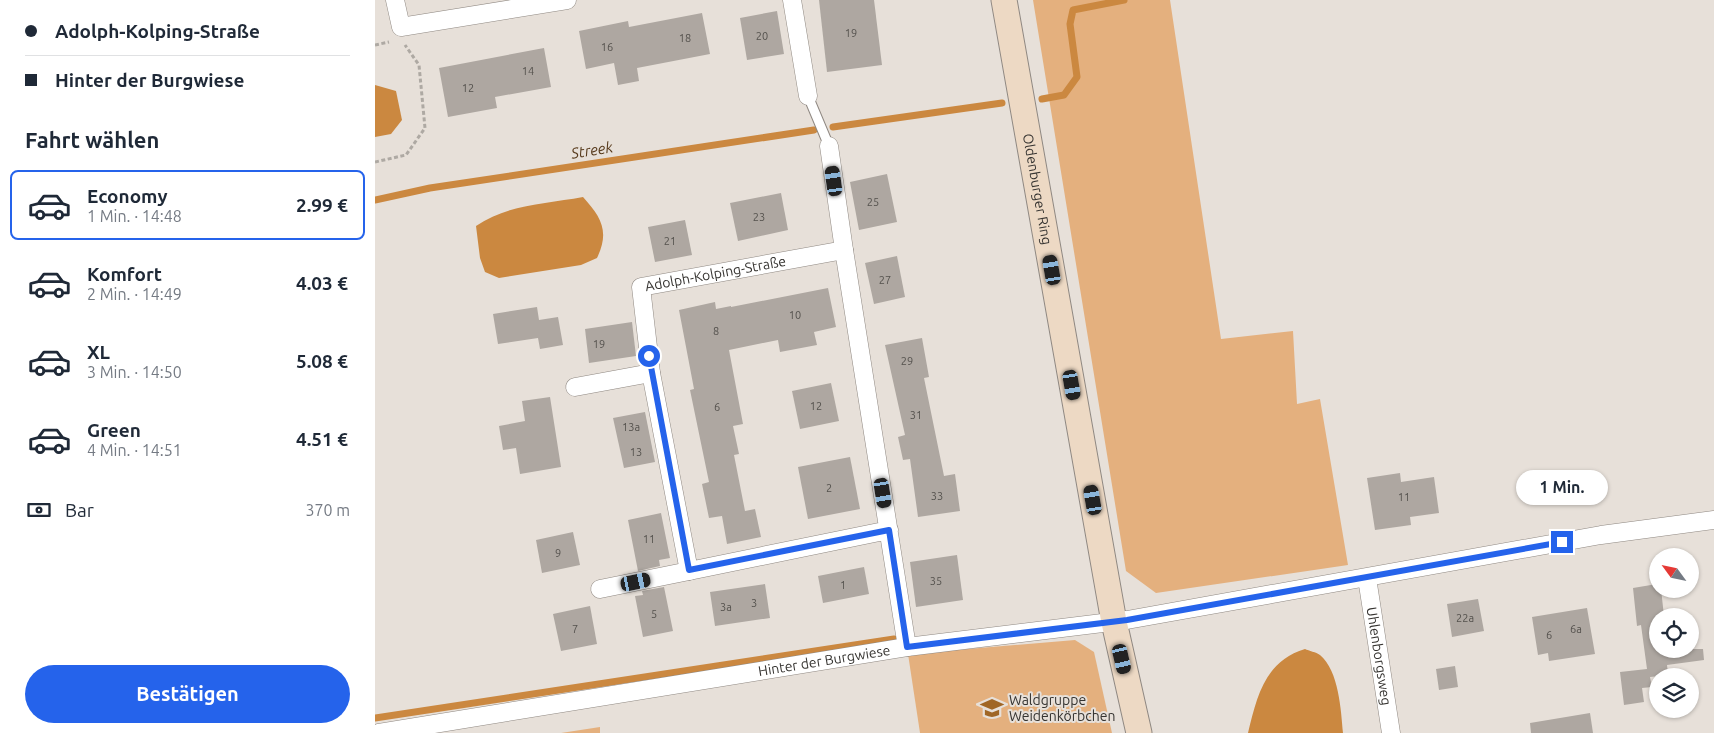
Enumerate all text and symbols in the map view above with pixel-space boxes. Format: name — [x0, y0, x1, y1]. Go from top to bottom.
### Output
text: Adolph-Kolping-Straße — [55, 20, 260, 42]
house number: 19 — [845, 27, 857, 39]
house number: 20 — [756, 30, 768, 42]
house number: 18 — [679, 32, 691, 44]
house number: 16 — [601, 41, 613, 53]
house number: 14 — [522, 65, 534, 77]
text: Hinter der Burgwiese — [55, 69, 244, 91]
house number: 12 — [462, 82, 474, 94]
text: Fahrt wählen — [25, 127, 159, 152]
street label: Oldenburger Ring — [1020, 132, 1055, 246]
water label: Streek — [569, 138, 614, 162]
car — [824, 165, 843, 197]
icon: car — [27, 183, 72, 228]
text: Economy — [87, 185, 168, 207]
text: 2.99 € — [296, 194, 348, 216]
house number: 25 — [867, 196, 879, 208]
text: 1 Min. · 14:48 — [87, 207, 182, 225]
house number: 23 — [753, 211, 765, 223]
house number: 21 — [664, 235, 676, 247]
street label: Adolph-Kolping-Straße — [644, 253, 787, 294]
car — [1042, 254, 1061, 286]
icon: car — [27, 261, 72, 306]
text: Komfort — [87, 263, 162, 285]
text: 4.03 € — [296, 272, 348, 294]
house number: 27 — [879, 274, 891, 286]
text: 2 Min. · 14:49 — [87, 285, 182, 303]
house number: 10 — [789, 309, 801, 321]
house number: 8 — [713, 325, 719, 337]
house number: 19 — [593, 338, 605, 350]
icon: car — [27, 339, 72, 384]
text: XL — [87, 341, 110, 363]
route start — [638, 345, 660, 367]
text: 5.08 € — [296, 350, 348, 372]
house number: 29 — [901, 355, 913, 367]
text: 3 Min. · 14:50 — [87, 363, 182, 381]
car — [1062, 369, 1081, 401]
house number: 12 — [810, 400, 822, 412]
house number: 6 — [714, 401, 720, 413]
house number: 31 — [910, 409, 922, 421]
icon: car — [27, 417, 72, 462]
text: Green — [87, 419, 141, 441]
house number: 13a — [622, 421, 640, 433]
text: 4.51 € — [296, 428, 348, 450]
text: 4 Min. · 14:51 — [87, 441, 182, 459]
house number: 13 — [630, 446, 642, 458]
callout: 1 Min. — [1516, 470, 1608, 504]
car — [873, 477, 892, 509]
text: 1 Min. — [1540, 478, 1584, 496]
house number: 2 — [826, 482, 832, 494]
car — [1083, 484, 1102, 516]
house number: 33 — [931, 490, 943, 502]
house number: 11 — [1398, 491, 1410, 503]
icon: cash — [25, 496, 53, 524]
text: Bar — [65, 499, 94, 521]
text: 370 m — [305, 501, 350, 519]
route end — [1551, 531, 1573, 553]
house number: 11 — [643, 533, 655, 545]
house number: 9 — [555, 547, 561, 559]
north arrow — [1649, 548, 1699, 598]
map controls — [1649, 548, 1699, 718]
car — [619, 572, 652, 592]
house number: 35 — [930, 575, 942, 587]
house number: 1 — [840, 579, 846, 591]
house number: 3 — [751, 597, 757, 609]
house number: 3a — [720, 601, 732, 613]
street label: Uhlenborgsweg — [1364, 606, 1395, 706]
house number: 5 — [651, 608, 657, 620]
button: locate — [1649, 608, 1699, 658]
house number: 22a — [1456, 612, 1474, 624]
house number: 7 — [572, 623, 578, 635]
house number: 6a — [1570, 623, 1582, 635]
house number: 6 — [1546, 629, 1552, 641]
street label: Hinter der Burgwiese — [757, 642, 891, 679]
car — [1111, 643, 1132, 675]
button: Bestätigen — [25, 665, 350, 723]
button: layers — [1649, 668, 1699, 718]
place label: Waldgruppe Weidenkörbchen — [1009, 692, 1115, 724]
school or university icon: Waldgruppe Weidenkörbchen — [979, 695, 1005, 721]

